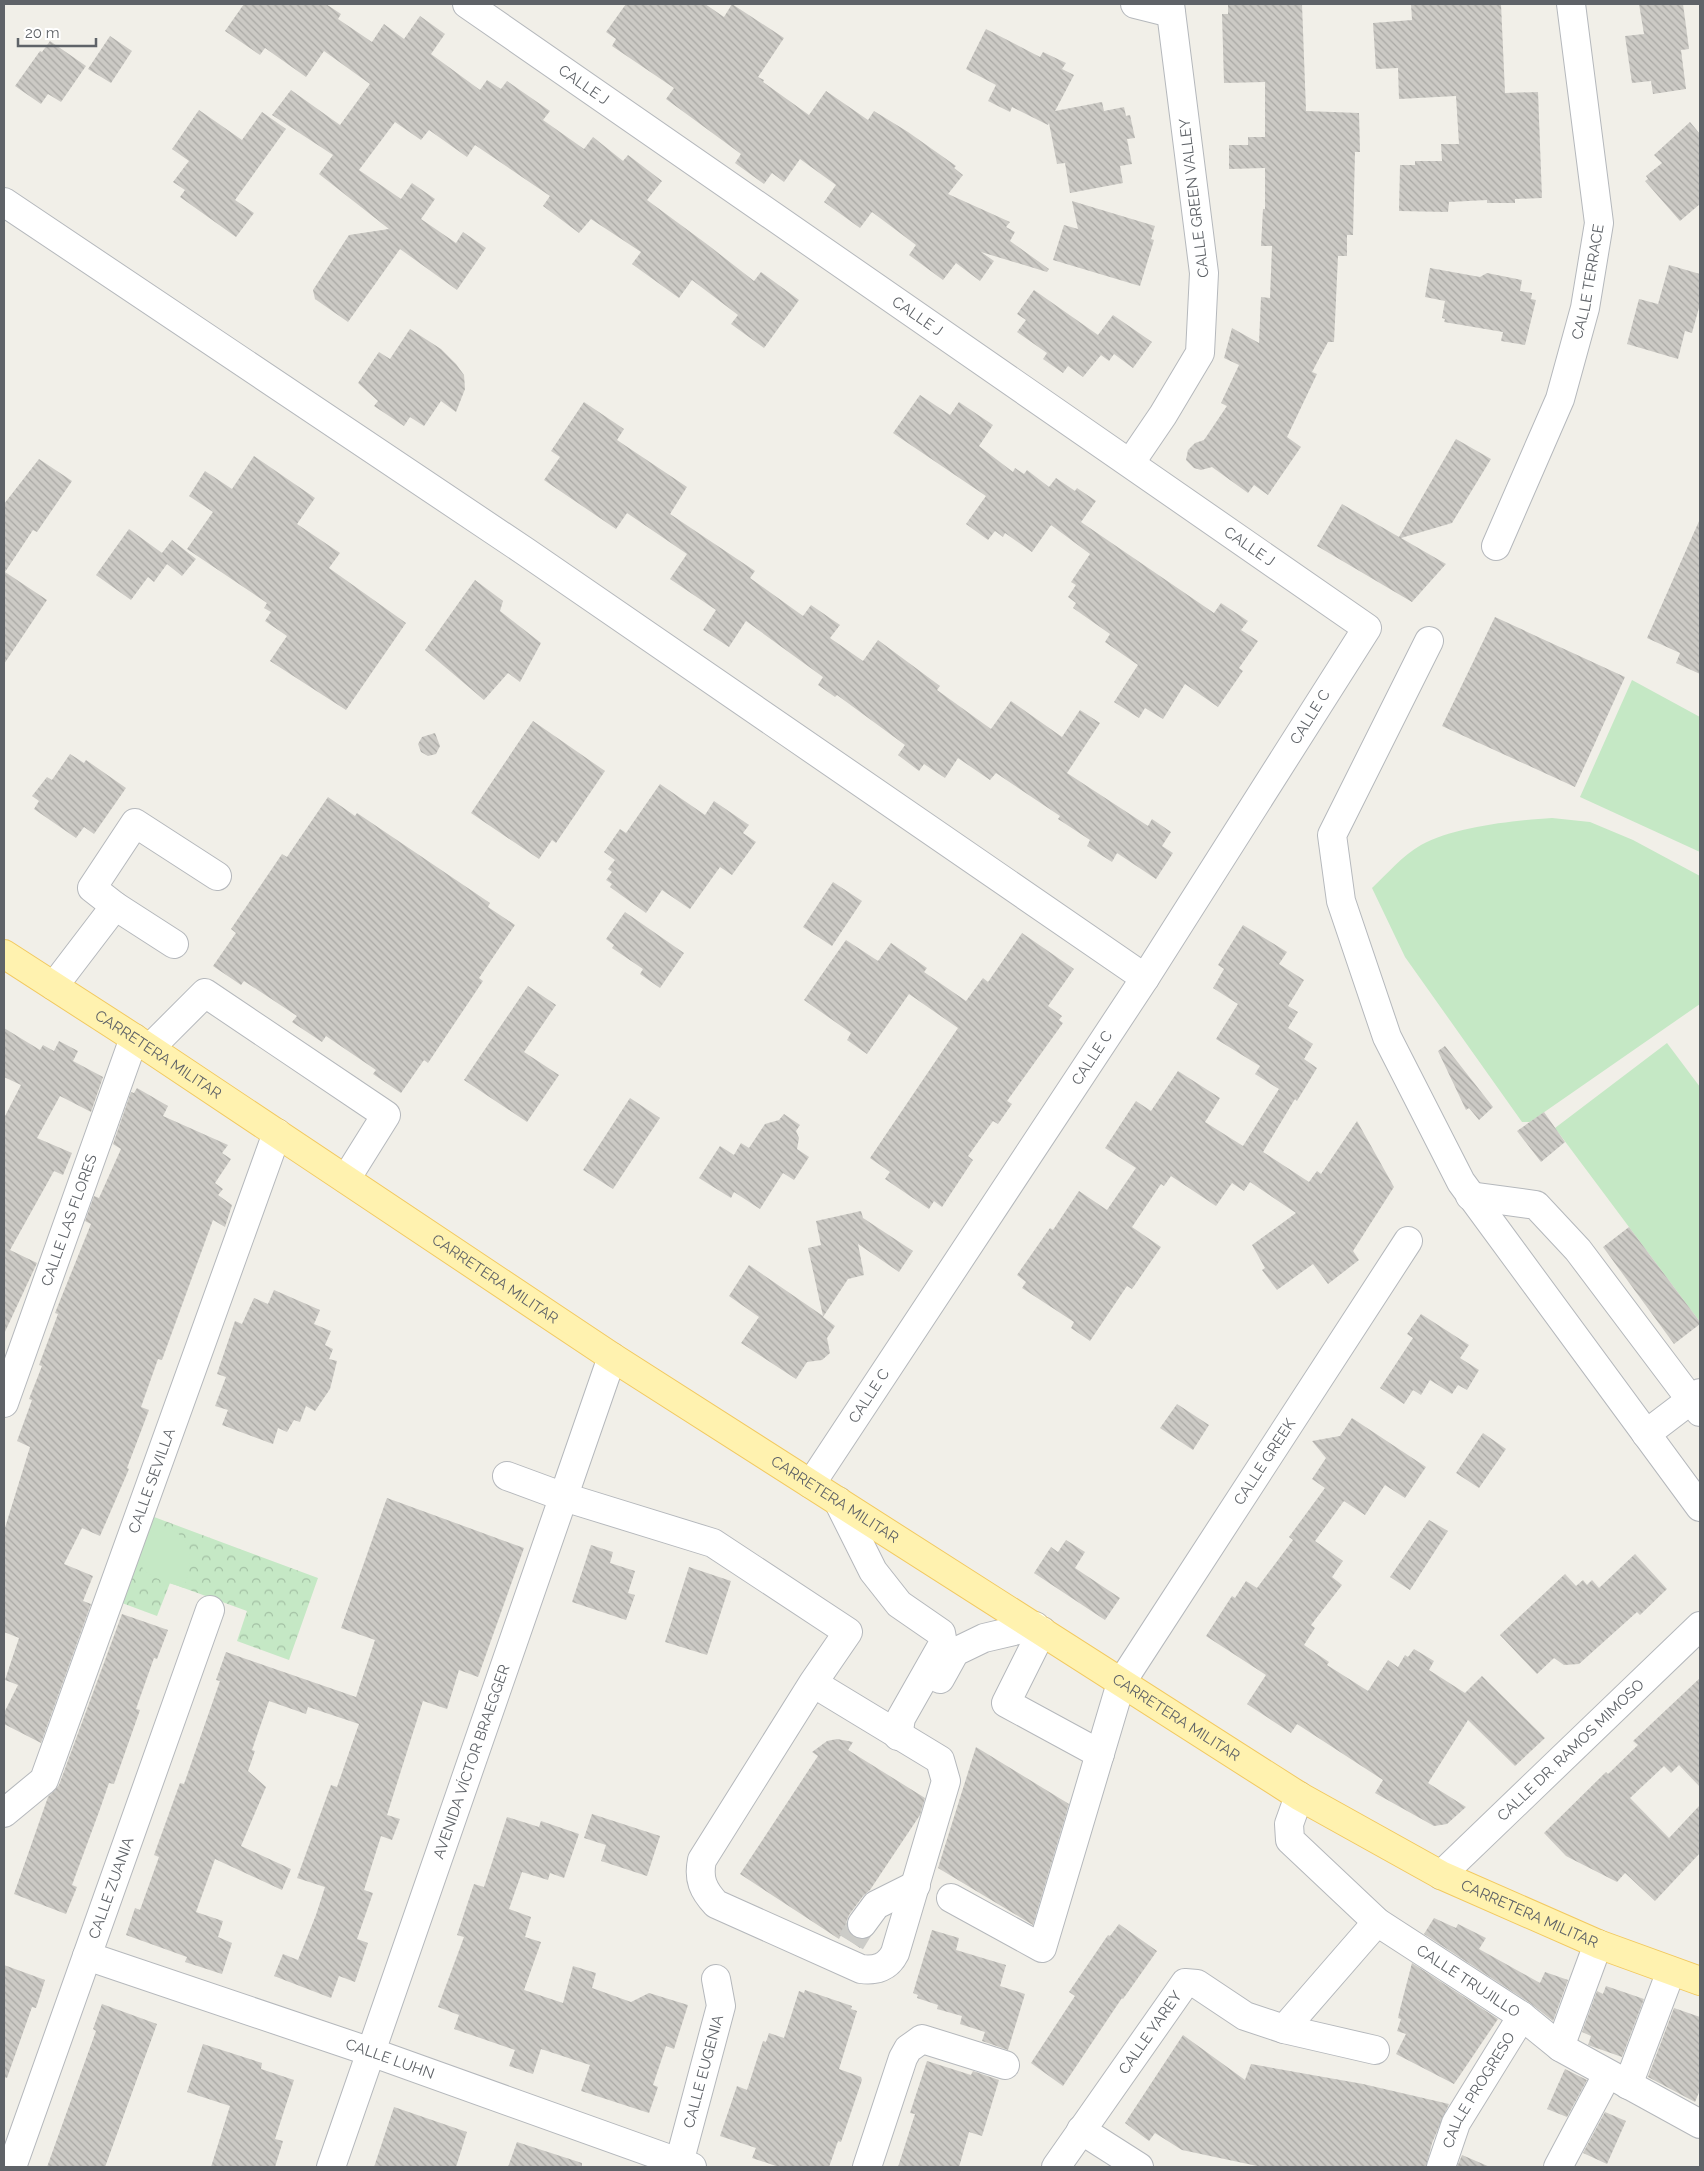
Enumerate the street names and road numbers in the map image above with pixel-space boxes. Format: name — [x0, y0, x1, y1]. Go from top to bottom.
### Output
street label: CALLE J — [555, 61, 612, 109]
street label: CALLE GREEN VALLEY — [1175, 117, 1213, 279]
street label: CALLE TERRACE — [1568, 223, 1608, 342]
street label: CALLE J — [889, 292, 946, 340]
street label: CALLE J — [1221, 523, 1278, 570]
street label: CALLE C — [1286, 686, 1334, 748]
street label: CARRETERA MILITAR — [91, 1006, 225, 1103]
street label: CALLE C — [1068, 1028, 1116, 1088]
street label: CALLE LAS FLORES — [37, 1152, 101, 1289]
street label: CARRETERA MILITAR — [429, 1230, 562, 1328]
street label: CALLE C — [845, 1366, 893, 1426]
street label: CALLE GREEK — [1230, 1415, 1299, 1508]
street label: CALLE SEVILLA — [125, 1426, 179, 1536]
street label: CARRETERA MILITAR — [768, 1452, 902, 1547]
street label: AVENIDA VÍCTOR BRAEGGER — [430, 1662, 514, 1861]
street label: CARRETERA MILITAR — [1109, 1670, 1244, 1765]
street label: CALLE DR. RAMOS MIMOSO — [1494, 1676, 1648, 1825]
street label: CALLE ZUANIA — [85, 1835, 137, 1941]
street label: CARRETERA MILITAR — [1458, 1876, 1601, 1952]
street label: CALLE TRUJILLO — [1413, 1941, 1523, 2021]
street label: CALLE YAREY — [1115, 1987, 1186, 2078]
street label: CALLE EUGENIA — [680, 2013, 727, 2130]
street label: CALLE PROGRESO — [1439, 2029, 1519, 2151]
street label: CALLE LUHN — [343, 2035, 437, 2083]

